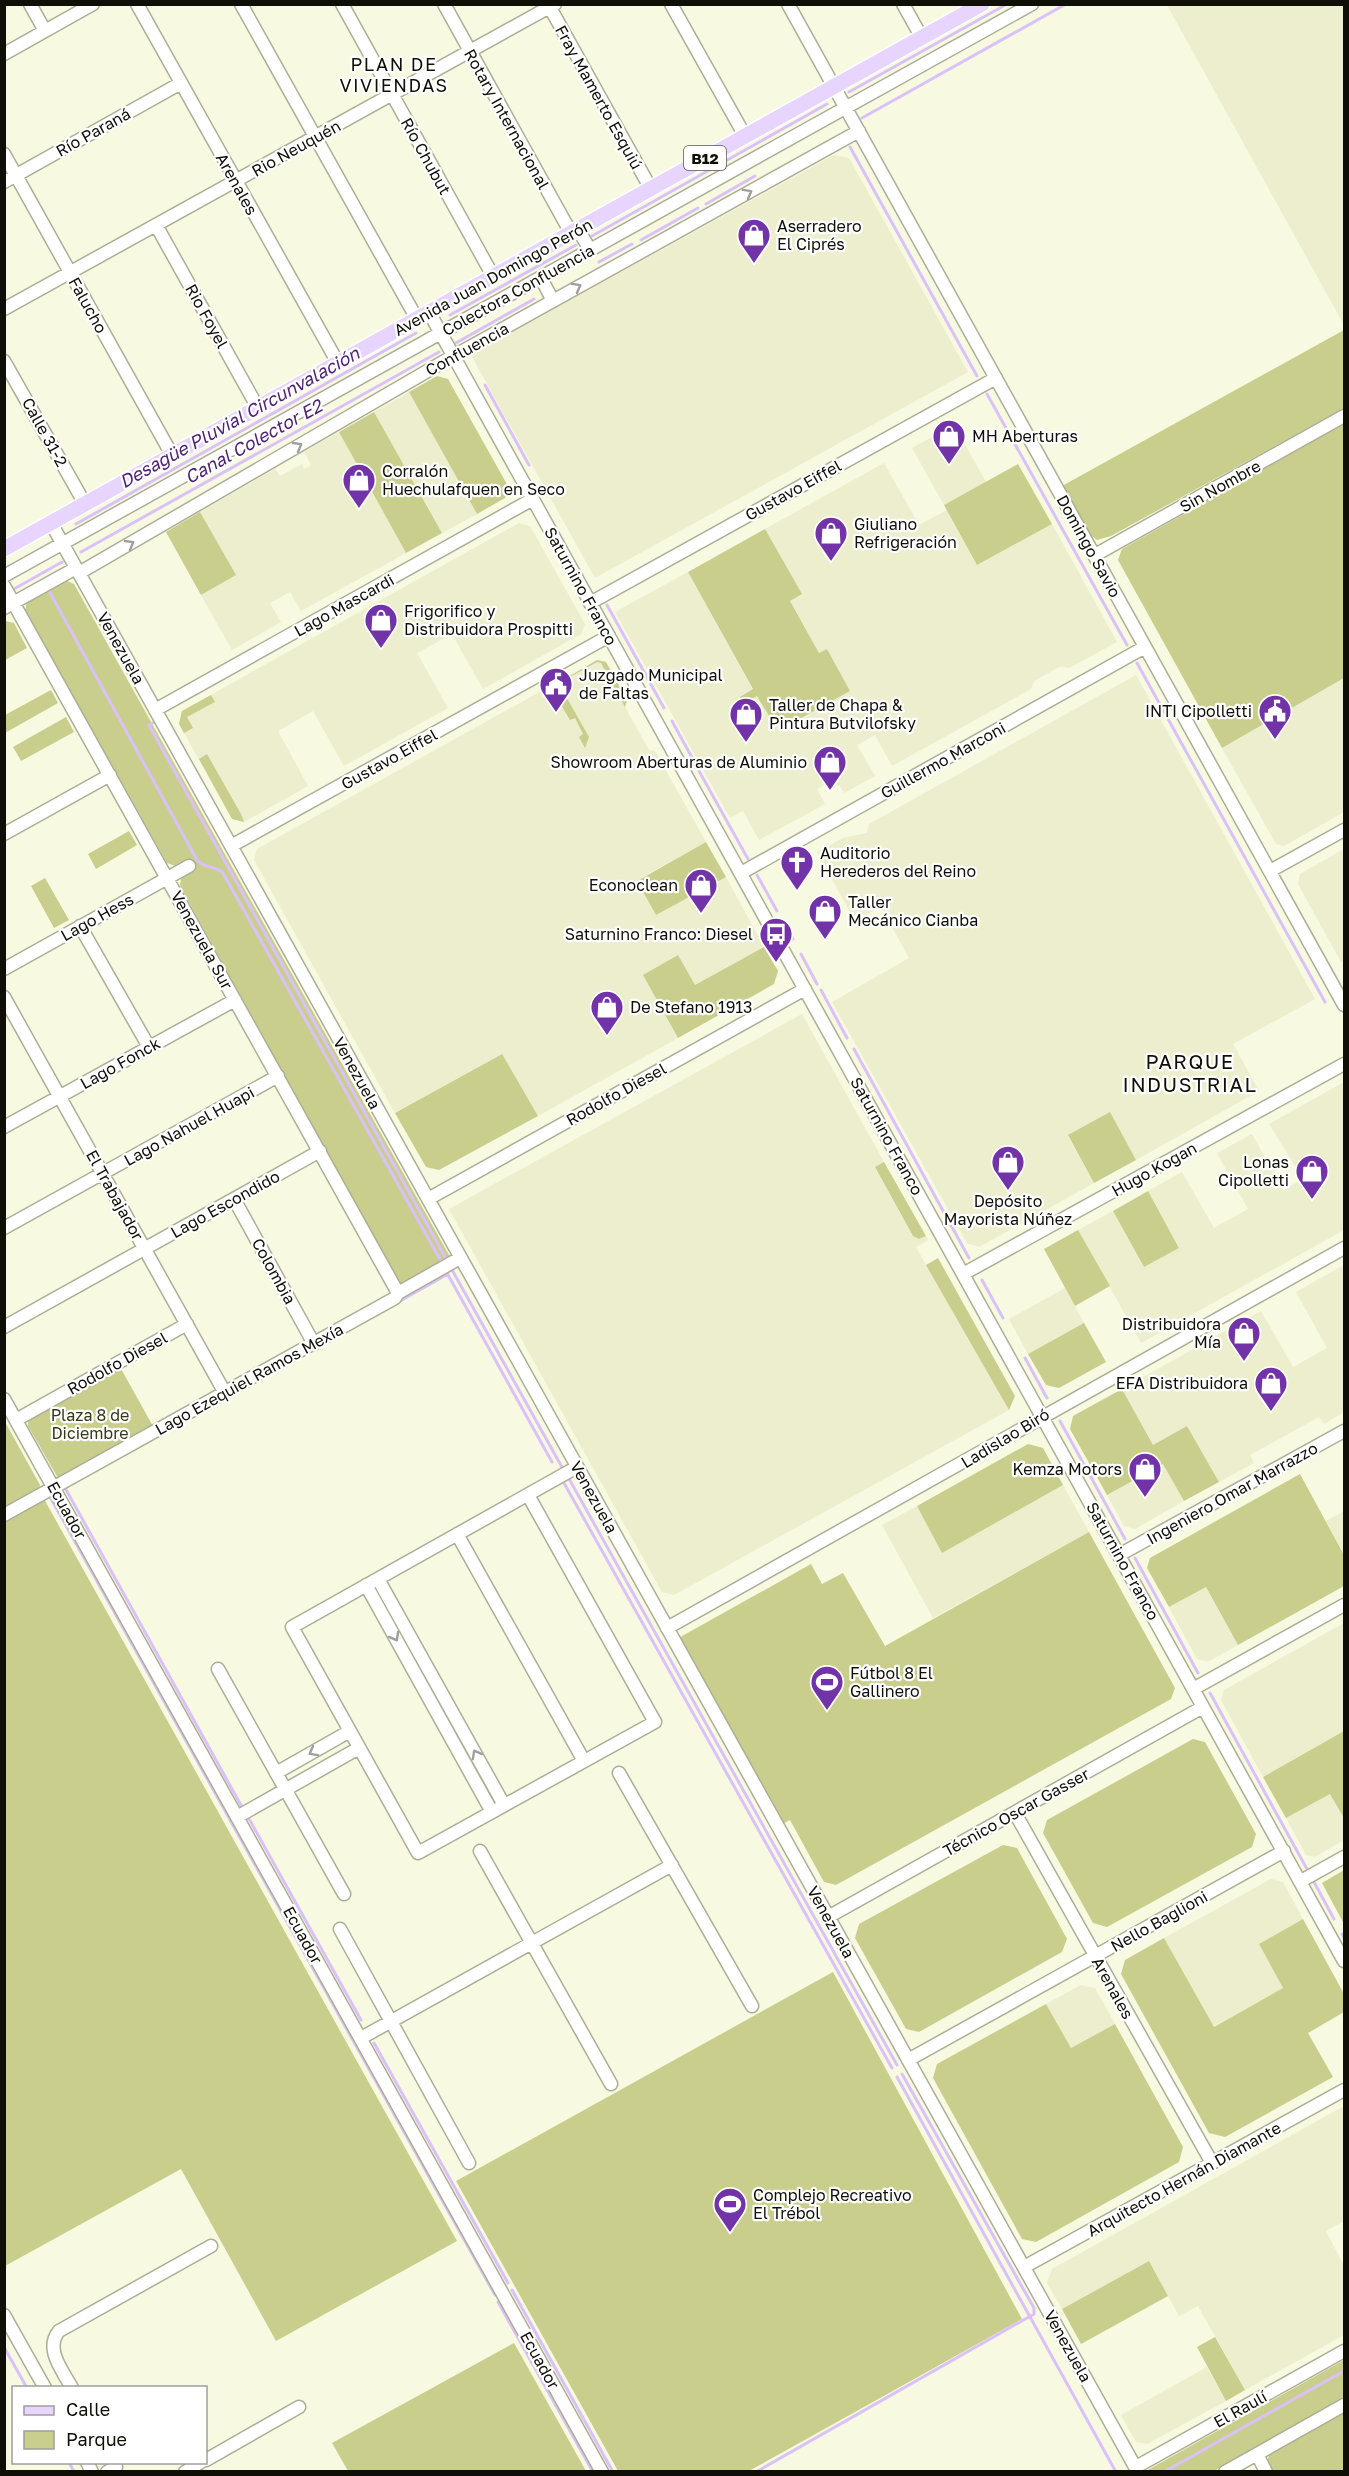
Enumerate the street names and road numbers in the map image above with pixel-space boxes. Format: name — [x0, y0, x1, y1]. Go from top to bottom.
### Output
street label: Fray Mamerto Esquiú — [551, 21, 647, 173]
street label: Rotary Internacional — [460, 45, 554, 193]
street label: Río Paraná — [52, 103, 134, 161]
street label: Río Chubut — [397, 114, 455, 198]
street label: Rio Neuquén — [248, 115, 344, 181]
road number: B12 — [684, 146, 726, 170]
street label: Arenales — [212, 150, 262, 218]
street label: Avenida Juan Domingo Perón — [390, 214, 596, 340]
street label: Colectora Confluencia — [439, 240, 597, 340]
street label: Falucho — [64, 273, 112, 337]
street label: Rio Foyel — [181, 280, 233, 352]
street label: Confluencia — [422, 318, 512, 380]
street label: Calle 31-2 — [18, 394, 72, 470]
street label: Gustavo Eiffel — [741, 455, 845, 525]
street label: Sin Nombre — [1176, 456, 1264, 516]
street label: Domingo Savio — [1053, 491, 1125, 601]
street label: Saturnino Franco — [540, 524, 622, 648]
street label: Lago Mascardi — [291, 569, 397, 641]
street label: Venezuela — [93, 608, 149, 688]
street label: Guillermo Marconi — [877, 717, 1009, 803]
street label: Gustavo Eiffel — [337, 724, 441, 794]
street label: Venezuela Sur — [167, 887, 237, 993]
street label: Lago Hess — [57, 889, 137, 945]
street label: Lago Fonck — [77, 1033, 163, 1093]
street label: Venezuela — [329, 1033, 385, 1113]
street label: Rodolfo Diesel — [562, 1058, 670, 1130]
street label: Saturnino Franco — [846, 1074, 928, 1198]
street label: Lago Nahuel Huapi — [120, 1082, 258, 1170]
street label: Hugo Kogan — [1108, 1137, 1200, 1201]
street label: El Trabajador — [82, 1146, 148, 1244]
street label: Lago Escondido — [167, 1166, 283, 1242]
street label: Colombia — [248, 1235, 300, 1307]
street label: Lago Ezequiel Ramos Mexía — [151, 1319, 347, 1439]
street label: Rodolfo Diesel — [63, 1327, 171, 1399]
street label: Ladislao Biró — [957, 1404, 1053, 1472]
street label: Ingeniero Omar Marrazzo — [1143, 1438, 1321, 1548]
street label: Venezuela — [566, 1457, 622, 1537]
street label: Ecuador — [43, 1478, 91, 1542]
street label: Saturnino Franco — [1082, 1499, 1164, 1623]
street label: Técnico Oscar Gasser — [939, 1763, 1093, 1861]
street label: Venezuela — [803, 1882, 859, 1962]
street label: Nello Baglioni — [1107, 1886, 1211, 1956]
street label: Ecuador — [279, 1903, 327, 1967]
street label: Arenales — [1088, 1954, 1138, 2022]
street label: Arquitecto Hernán Diamante — [1084, 2117, 1284, 2241]
street label: Venezuela — [1040, 2306, 1096, 2386]
street label: Ecuador — [516, 2328, 564, 2392]
street label: El Raulí — [1210, 2385, 1272, 2432]

